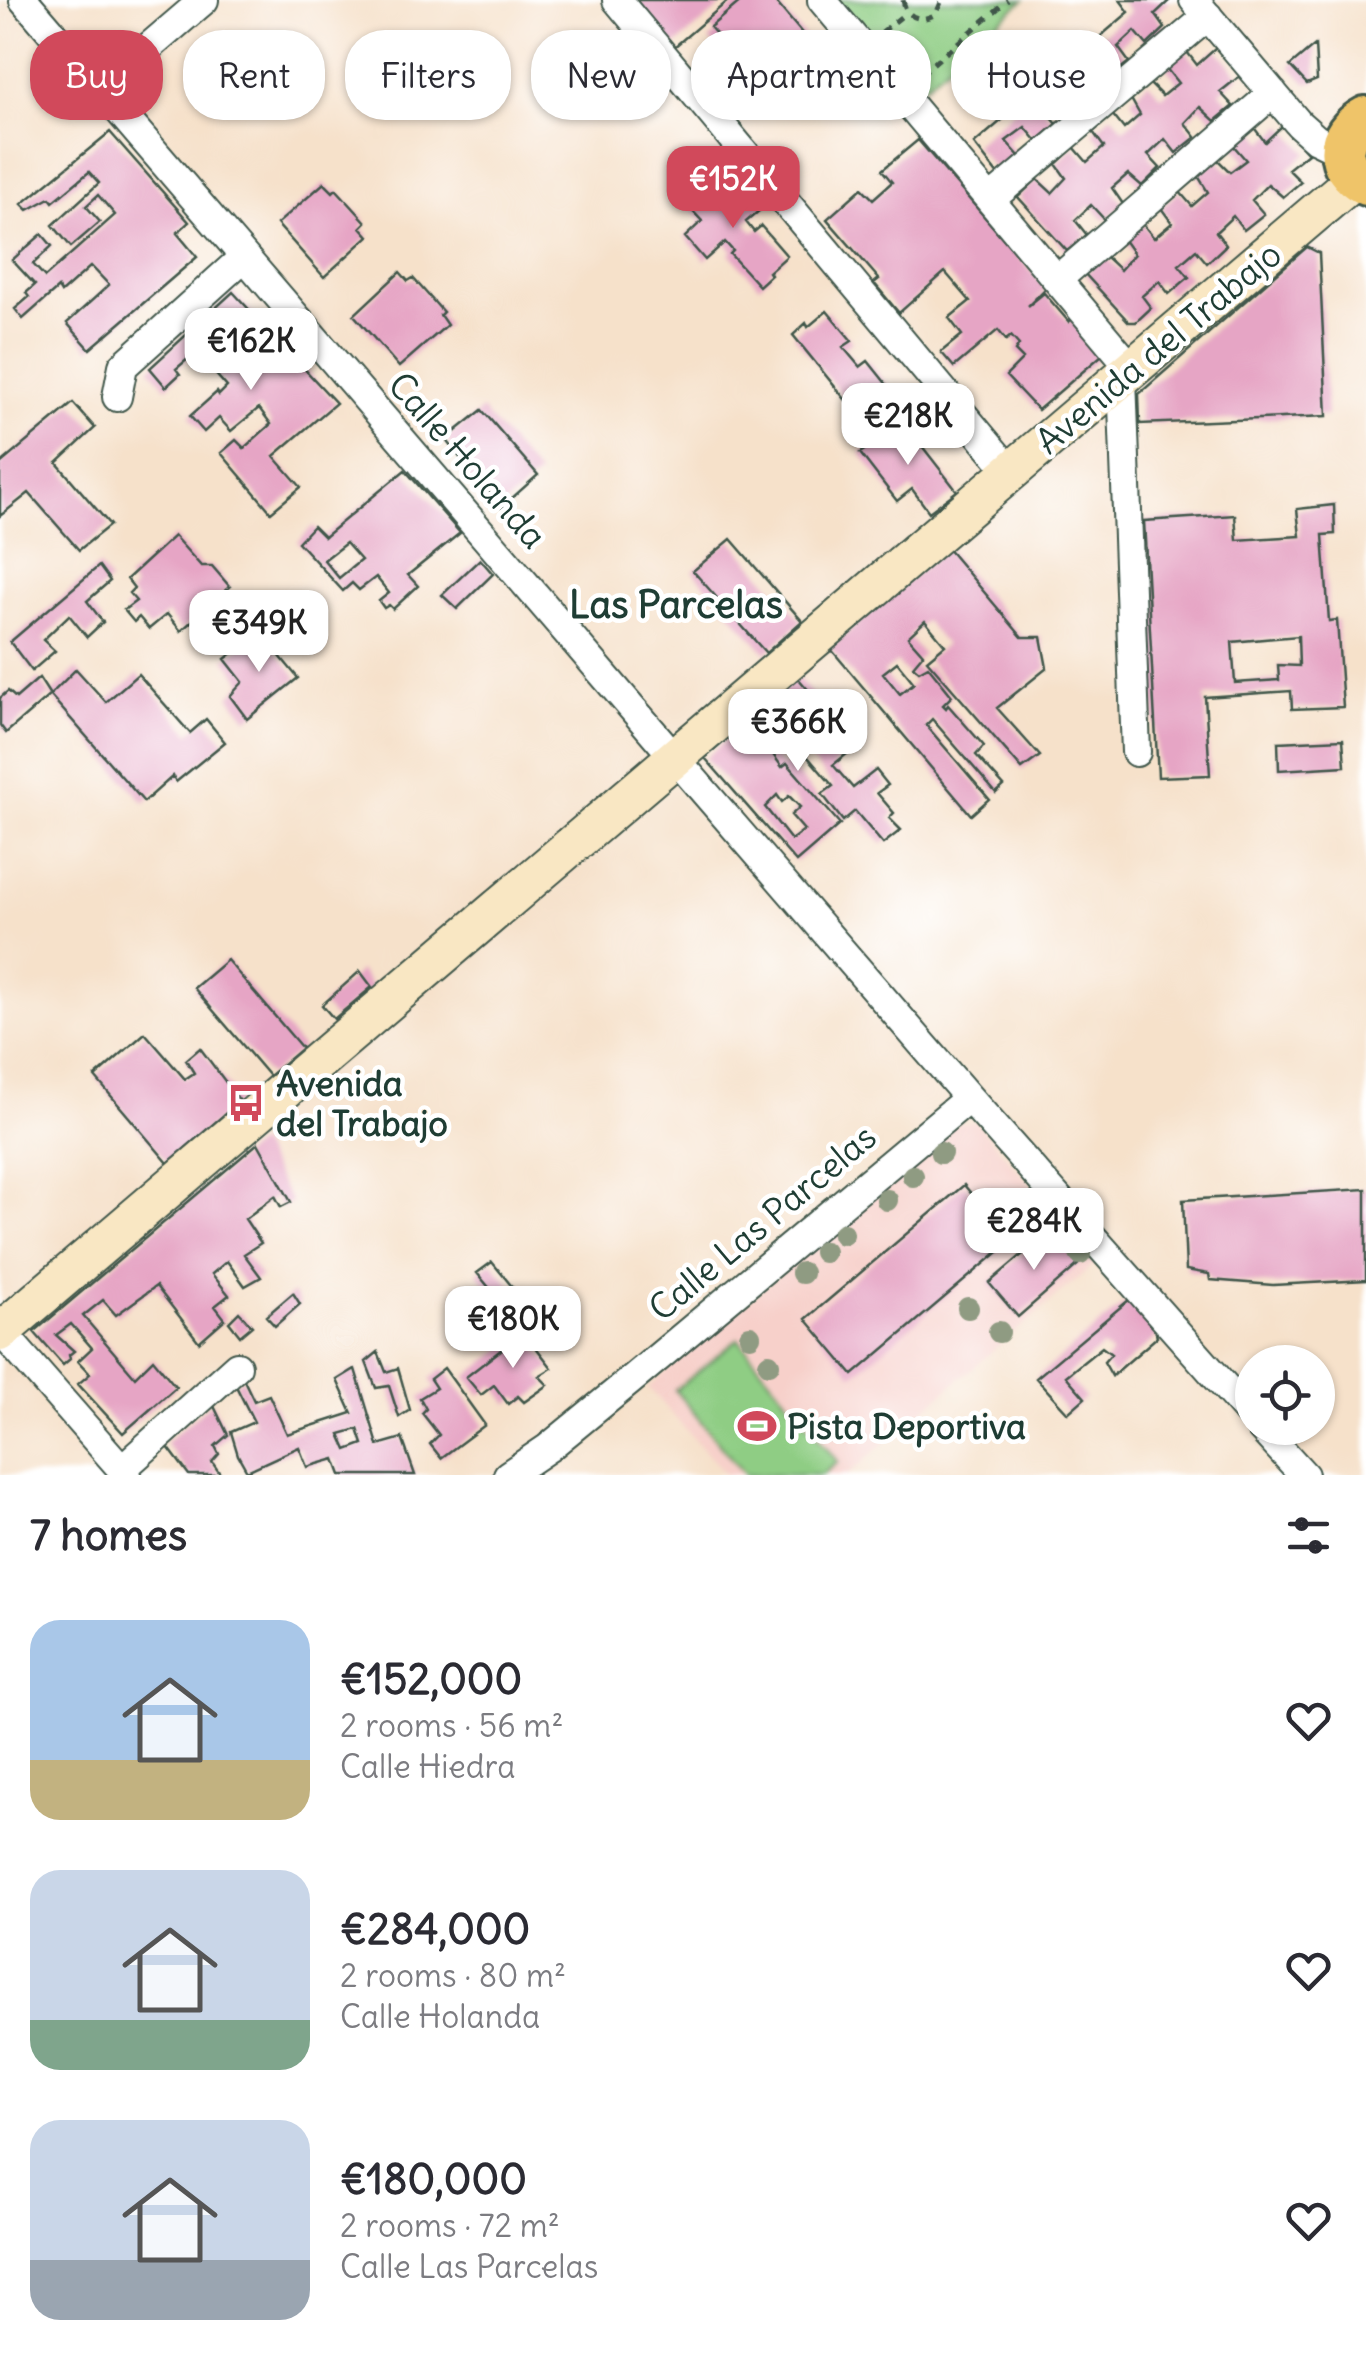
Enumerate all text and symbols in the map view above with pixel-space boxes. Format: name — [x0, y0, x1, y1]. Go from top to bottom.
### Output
chip: Buy — [30, 30, 163, 120]
chip: Rent — [183, 30, 325, 120]
chip: Filters — [345, 30, 511, 120]
chip: New — [531, 30, 671, 120]
chip: Apartment — [691, 30, 931, 120]
chip: House — [951, 30, 1121, 120]
pin: €152K — [663, 146, 803, 231]
text: €152K — [689, 158, 777, 199]
street label: Avenida del Trabajo — [1026, 231, 1290, 463]
pin: €162K — [181, 308, 321, 393]
text: €162K — [207, 320, 295, 361]
street label: Calle Holanda — [380, 363, 556, 557]
pin: €218K — [838, 383, 978, 468]
text: €218K — [863, 395, 953, 436]
district label: Las Parcelas — [569, 581, 783, 628]
pin: €349K — [189, 590, 329, 675]
text: €349K — [211, 602, 307, 643]
pin: €366K — [728, 689, 868, 774]
text: €366K — [750, 701, 846, 742]
place label: Avenida del Trabajo — [276, 1061, 448, 1145]
bus stop icon: Avenida del Trabajo — [225, 1082, 267, 1124]
street label: Calle Las Parcelas — [640, 1114, 884, 1330]
pin: €284K — [964, 1188, 1104, 1273]
text: €284K — [987, 1200, 1081, 1241]
pin: €180K — [443, 1286, 583, 1371]
text: €180K — [467, 1298, 559, 1339]
map controls — [1235, 1345, 1335, 1445]
button: locate — [1235, 1345, 1335, 1445]
place label: Pista Deportiva — [787, 1404, 1026, 1448]
sports icon: Pista Deportiva — [736, 1405, 778, 1447]
icon: filters — [1281, 1508, 1336, 1563]
text: 7 homes — [30, 1509, 187, 1561]
text: €152,000 — [340, 1653, 522, 1705]
icon: home — [110, 1660, 230, 1780]
icon: heart — [1281, 1693, 1336, 1748]
text: 2 rooms · 56 m² — [340, 1705, 563, 1746]
text: Calle Hiedra — [340, 1746, 515, 1787]
text: €284,000 — [340, 1903, 530, 1955]
icon: home — [110, 1910, 230, 2030]
icon: heart — [1281, 1943, 1336, 1998]
text: 2 rooms · 80 m² — [340, 1955, 566, 1996]
text: Calle Holanda — [340, 1996, 540, 2037]
text: €180,000 — [340, 2153, 527, 2205]
icon: home — [110, 2160, 230, 2280]
icon: heart — [1281, 2193, 1336, 2248]
text: 2 rooms · 72 m² — [340, 2205, 560, 2246]
text: Calle Las Parcelas — [340, 2246, 598, 2287]

